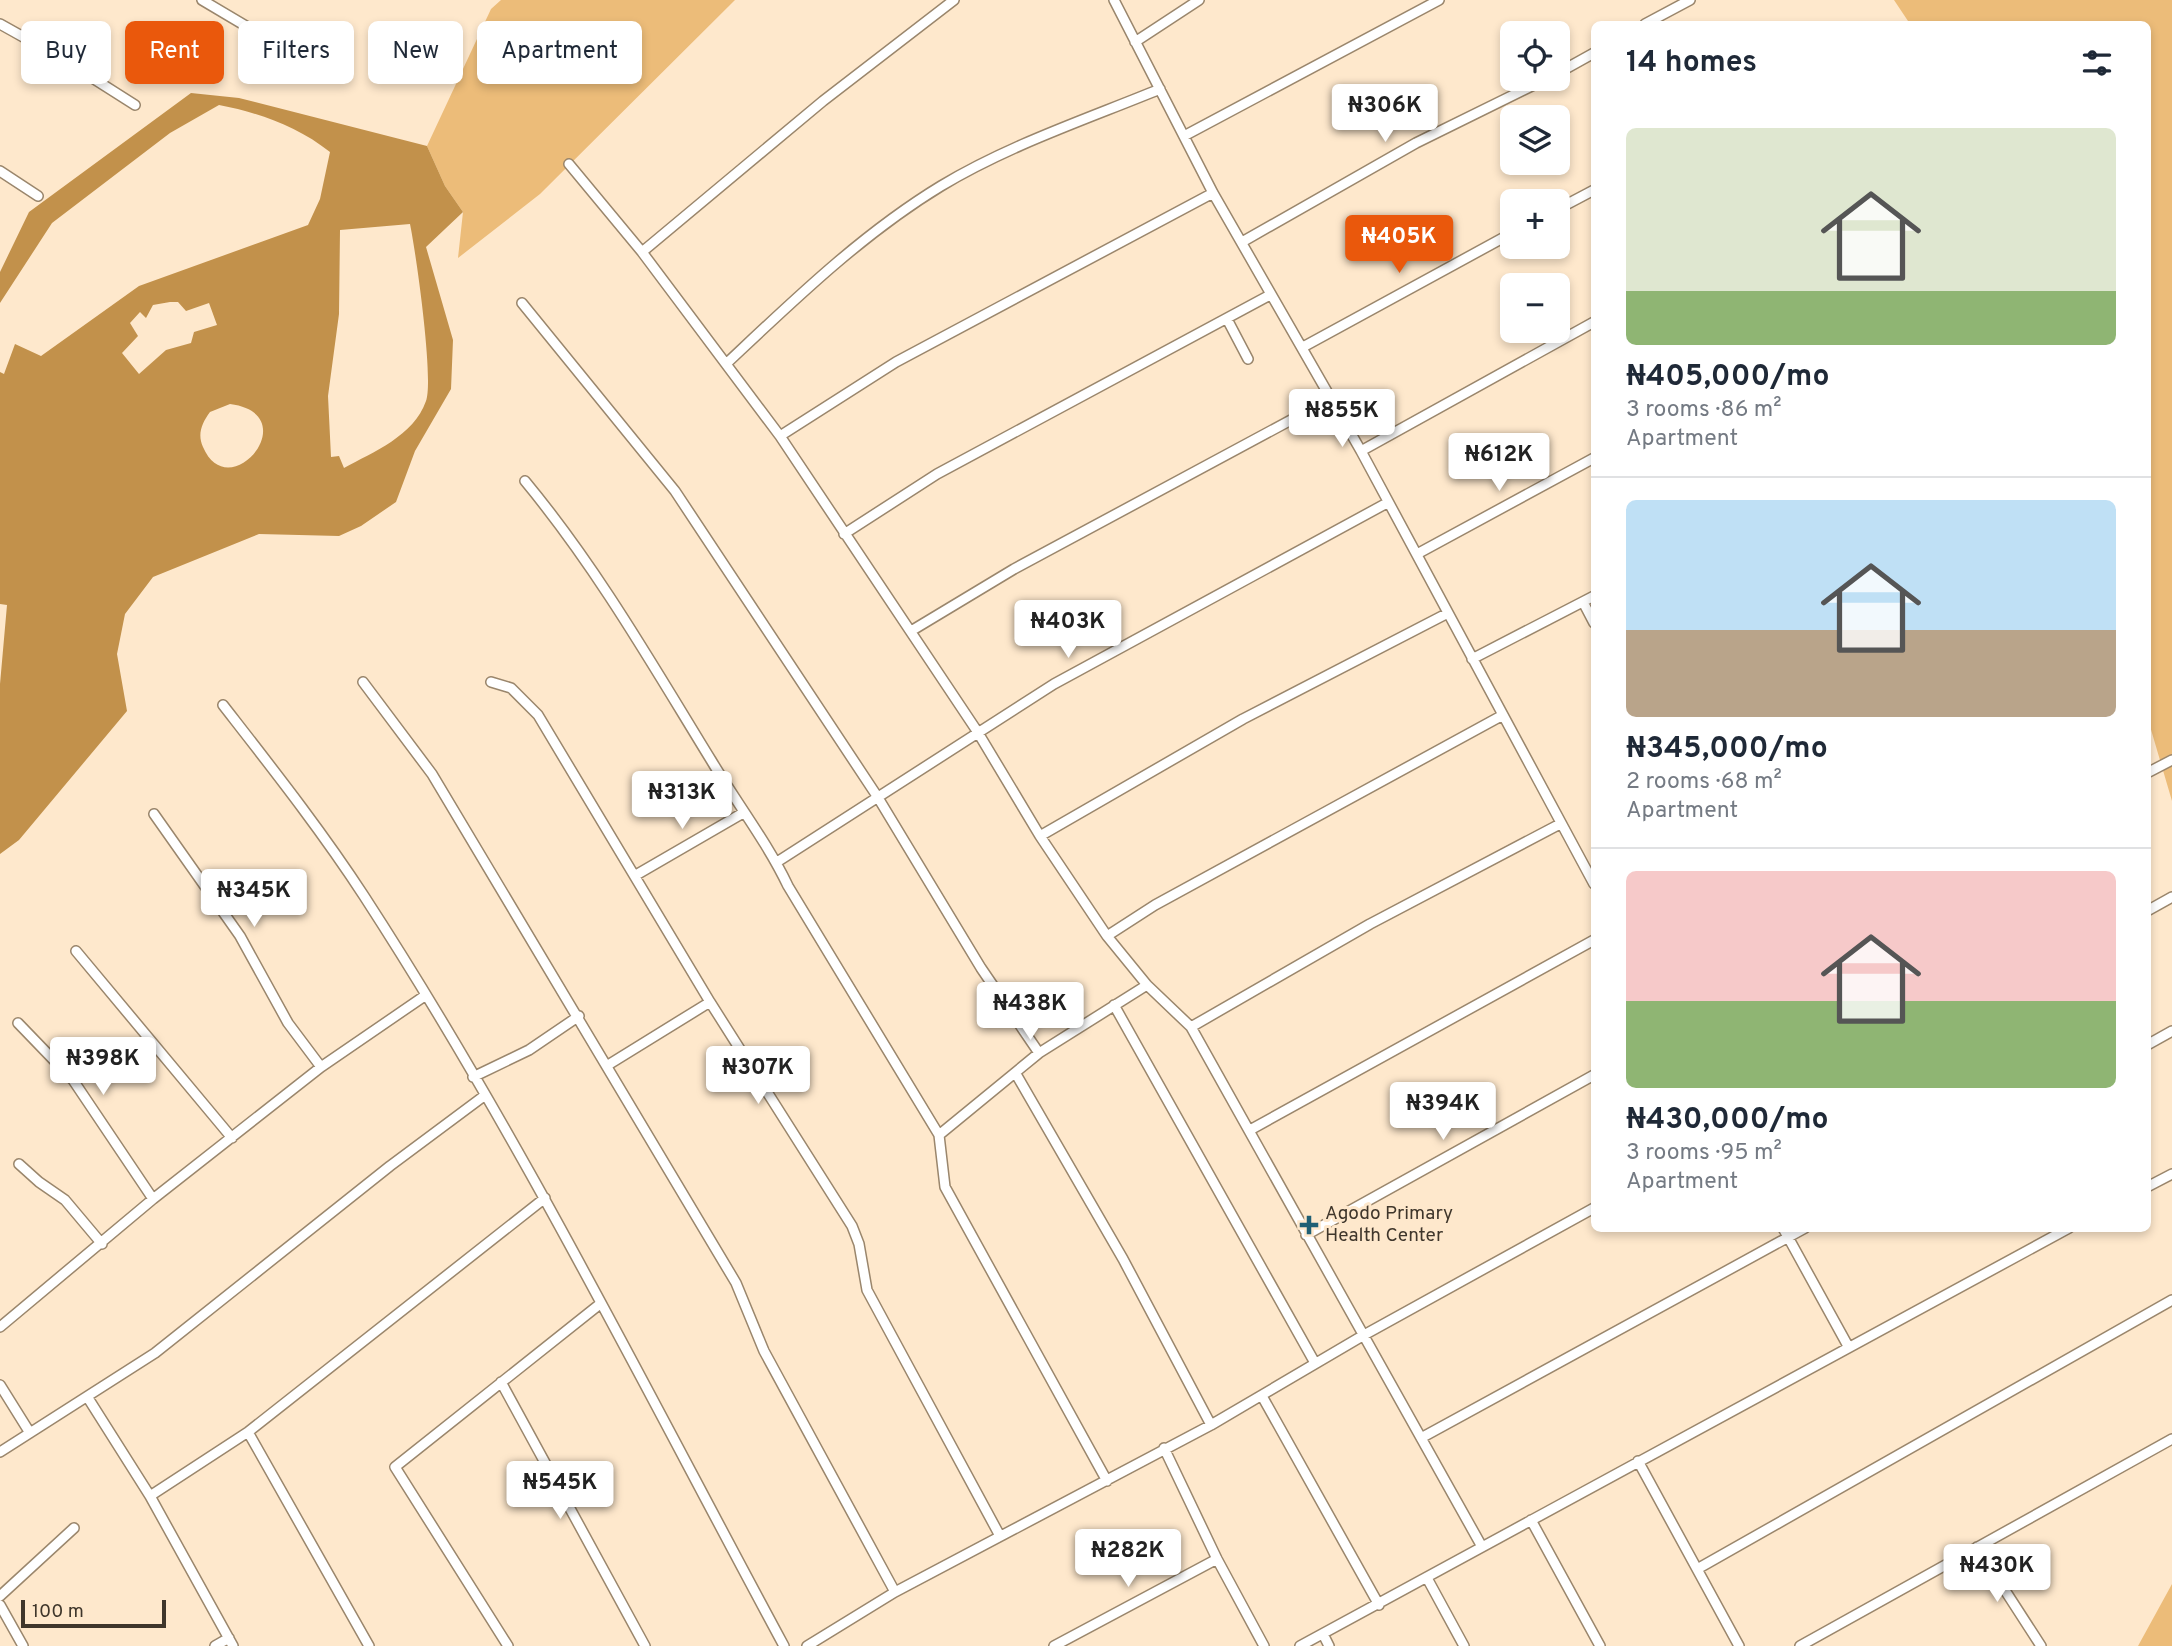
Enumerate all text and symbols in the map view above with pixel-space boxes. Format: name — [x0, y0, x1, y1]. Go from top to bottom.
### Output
chip: Buy — [21, 21, 111, 84]
chip: Rent — [125, 21, 224, 84]
chip: Filters — [238, 21, 354, 84]
chip: New — [368, 21, 463, 84]
chip: Apartment — [477, 21, 642, 84]
map controls — [1500, 21, 1570, 343]
button: locate — [1500, 21, 1570, 91]
icon: filters — [2078, 44, 2116, 82]
text: 14 homes — [1626, 45, 1757, 82]
pin: ₦306K — [1336, 85, 1434, 144]
text: ₦306K — [1348, 92, 1422, 121]
button: layers — [1500, 105, 1570, 175]
icon: home — [1808, 173, 1934, 299]
button: + — [1500, 189, 1570, 259]
pin: ₦405K — [1350, 216, 1448, 275]
text: ₦405K — [1361, 223, 1437, 252]
button: − — [1500, 273, 1570, 343]
text: ₦405,000/mo — [1626, 359, 1829, 396]
pin: ₦855K — [1293, 390, 1391, 449]
text: 3 rooms · 86 m² — [1626, 396, 1782, 425]
text: ₦855K — [1305, 397, 1379, 426]
text: Apartment — [1626, 425, 1738, 454]
pin: ₦612K — [1450, 434, 1548, 493]
text: ₦612K — [1464, 441, 1534, 470]
icon: home — [1808, 545, 1934, 671]
pin: ₦403K — [1019, 600, 1117, 660]
text: ₦403K — [1030, 608, 1106, 637]
text: ₦345,000/mo — [1626, 731, 1828, 768]
text: 2 rooms · 68 m² — [1626, 768, 1782, 797]
pin: ₦313K — [633, 772, 731, 831]
text: ₦313K — [648, 779, 716, 808]
text: Apartment — [1626, 797, 1738, 826]
pin: ₦345K — [205, 870, 303, 929]
text: ₦345K — [217, 877, 291, 906]
icon: home — [1808, 916, 1934, 1042]
pin: ₦438K — [981, 982, 1079, 1042]
text: ₦438K — [993, 990, 1067, 1019]
pin: ₦398K — [54, 1038, 152, 1097]
text: ₦398K — [66, 1045, 140, 1074]
pin: ₦307K — [709, 1046, 807, 1106]
text: ₦307K — [722, 1054, 794, 1083]
pin: ₦394K — [1394, 1082, 1492, 1142]
text: ₦394K — [1406, 1090, 1480, 1119]
text: ₦430,000/mo — [1626, 1102, 1829, 1139]
text: 3 rooms · 95 m² — [1626, 1139, 1782, 1168]
text: Apartment — [1626, 1168, 1738, 1197]
place label: Agodo Primary Health Center — [1325, 1202, 1453, 1248]
marker: Agodo Primary Health Center — [1299, 1215, 1319, 1235]
pin: ₦545K — [511, 1462, 609, 1521]
text: ₦545K — [522, 1469, 598, 1498]
pin: ₦282K — [1079, 1530, 1177, 1589]
text: ₦282K — [1091, 1537, 1165, 1566]
pin: ₦430K — [1948, 1544, 2046, 1604]
text: ₦430K — [1959, 1552, 2035, 1581]
scale bar — [21, 1597, 166, 1629]
text: 100 m — [32, 1600, 84, 1624]

